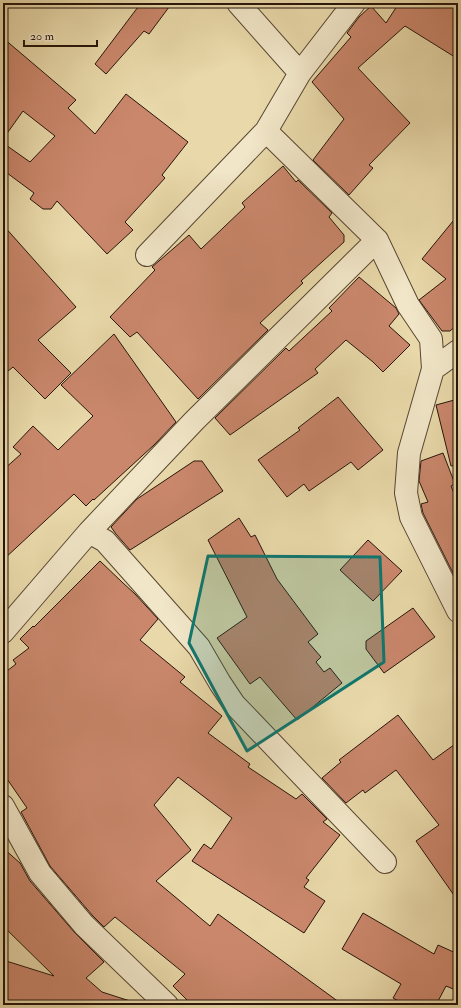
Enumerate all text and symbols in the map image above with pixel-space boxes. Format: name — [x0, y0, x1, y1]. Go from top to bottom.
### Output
scale bar — [24, 22, 97, 48]
text: 20 m — [30, 29, 55, 44]

